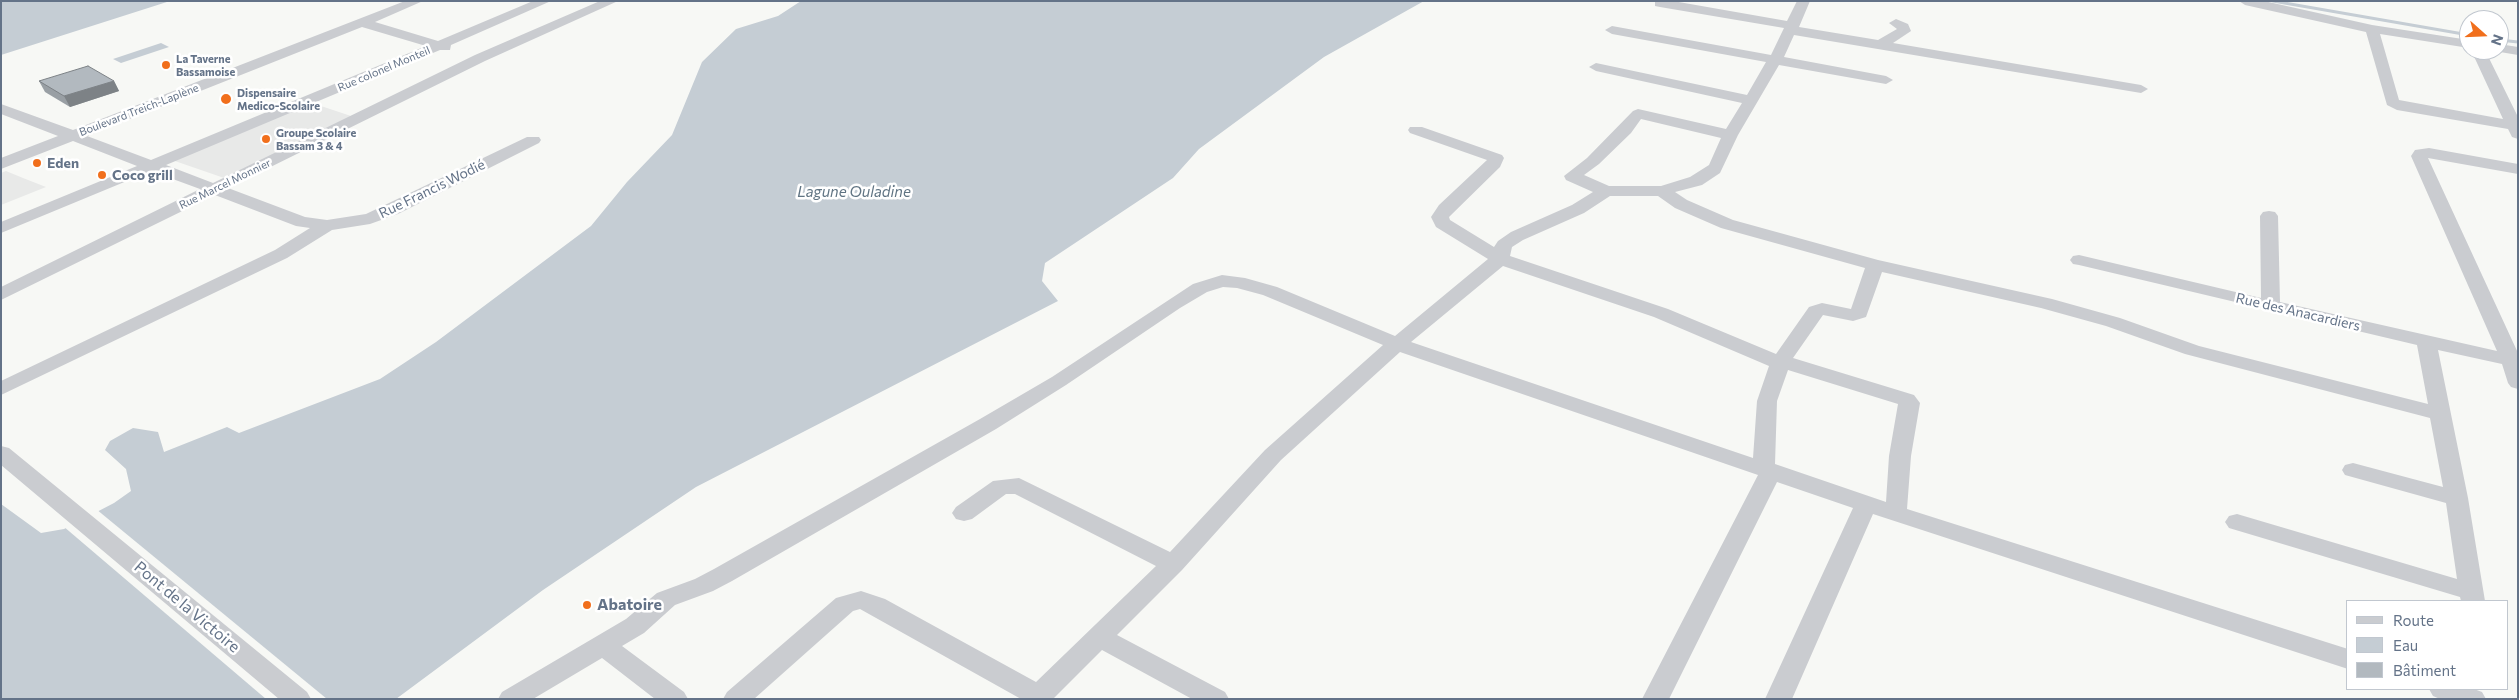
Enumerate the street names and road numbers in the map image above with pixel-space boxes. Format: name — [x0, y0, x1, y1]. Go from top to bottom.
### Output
street label: Rue colonel Monteil — [336, 44, 432, 94]
street label: Boulevard Treich-Laplène — [77, 81, 201, 139]
street label: Rue Marcel Monnier — [177, 156, 273, 212]
street label: Rue Francis Wodié — [376, 156, 488, 222]
street label: Rue des Anacardiers — [2234, 290, 2362, 334]
street label: Pont de la Victoire — [130, 557, 244, 657]

